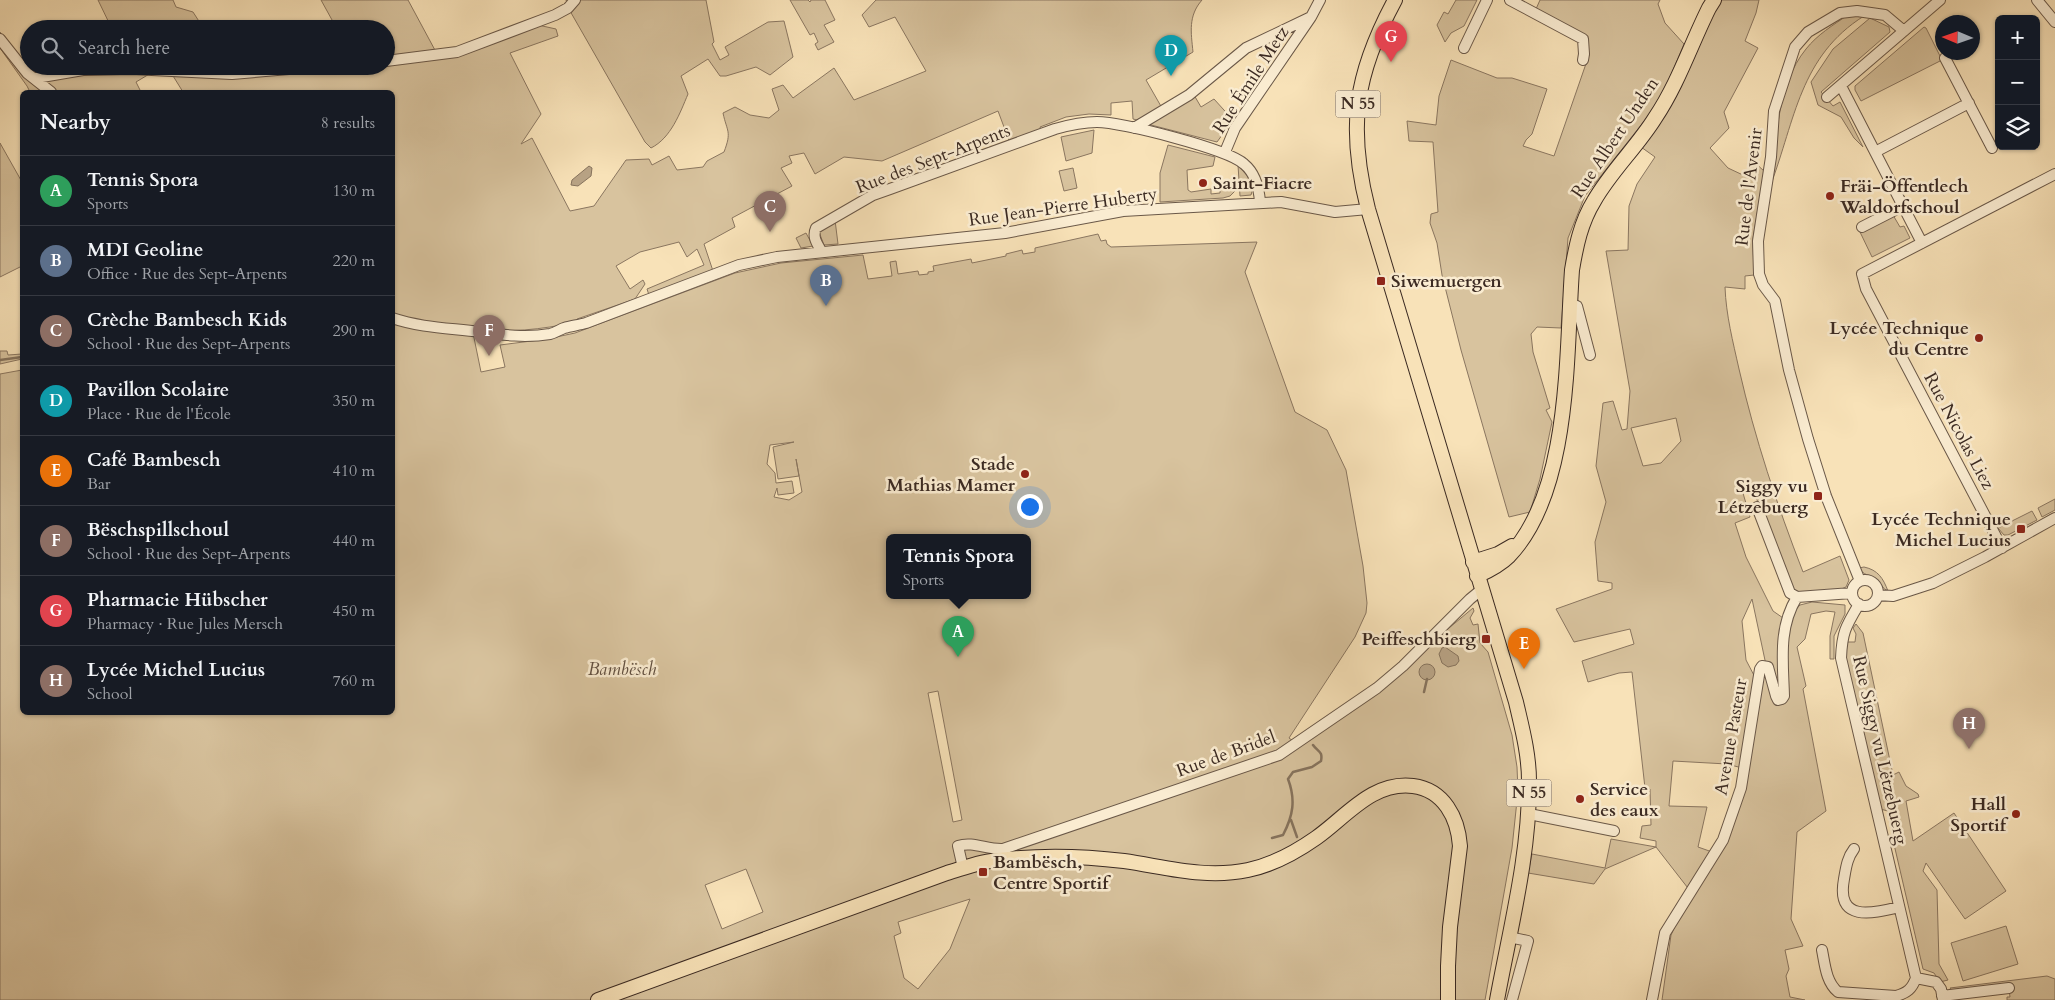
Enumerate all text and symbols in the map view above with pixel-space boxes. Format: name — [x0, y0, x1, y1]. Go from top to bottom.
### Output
north arrow — [1935, 15, 1980, 60]
map controls — [1995, 15, 2040, 150]
button: + — [1995, 15, 2040, 60]
search box — [20, 20, 395, 75]
pin: G — [1375, 21, 1407, 62]
street label: Rue Émile Metz — [1207, 22, 1295, 138]
icon: search — [38, 34, 66, 62]
text: Search here — [78, 35, 170, 61]
pin: D — [1155, 35, 1187, 76]
button: − — [1995, 60, 2040, 105]
street label: Rue Albert Unden — [1565, 72, 1665, 203]
road number: N 55 — [1336, 90, 1380, 118]
button: layers — [1995, 105, 2040, 150]
text: Nearby — [40, 108, 111, 137]
text: 8 results — [321, 112, 375, 134]
street label: Rue des Sept-Arpents — [852, 118, 1014, 200]
street label: Rue de l'Avenir — [1729, 126, 1769, 247]
text: Tennis Spora — [87, 167, 198, 193]
place label: Saint-Fiacre — [1213, 171, 1312, 196]
place label: Fräi-Öffentlech Waldorfschoul — [1839, 174, 1968, 220]
marker: Saint-Fiacre — [1197, 177, 1209, 189]
text: A — [50, 180, 62, 202]
text: 130 m — [333, 180, 375, 202]
street label: Rue Jean-Pierre Huberty — [967, 181, 1159, 233]
marker: Fräi-Öffentlech Waldorfschoul — [1824, 190, 1836, 202]
pin: C — [754, 191, 786, 232]
text: Sports — [87, 193, 128, 215]
text: MDI Geoline — [87, 237, 203, 263]
text: B — [50, 250, 62, 272]
text: 220 m — [333, 250, 375, 272]
text: Office · Rue des Sept-Arpents — [87, 263, 287, 285]
pin: B — [810, 265, 842, 306]
place label: Siwemuergen — [1391, 269, 1502, 294]
marker: Siwemuergen — [1375, 275, 1387, 287]
text: Crèche Bambesch Kids — [87, 307, 287, 333]
pin: F — [473, 315, 505, 356]
place label: Lycée Technique du Centre — [1829, 316, 1969, 362]
text: C — [50, 320, 62, 342]
text: 290 m — [333, 320, 375, 342]
marker: Lycée Technique du Centre — [1973, 332, 1985, 344]
text: School · Rue des Sept-Arpents — [87, 333, 290, 355]
street label: Rue Nicolas Liez — [1918, 368, 2000, 494]
text: Pavillon Scolaire — [87, 377, 229, 403]
text: D — [49, 390, 63, 412]
text: 350 m — [333, 390, 375, 412]
text: Place · Rue de l'École — [87, 403, 231, 425]
text: Café Bambesch — [87, 447, 221, 473]
place label: Stade Mathias Mamer — [887, 452, 1016, 498]
text: E — [51, 460, 61, 482]
text: 410 m — [333, 460, 375, 482]
marker: Stade Mathias Mamer — [1019, 468, 1031, 480]
text: Bar — [87, 473, 111, 495]
place label: Siggy vu Létzebuerg — [1717, 474, 1808, 520]
marker: Siggy vu Létzebuerg — [1812, 490, 1824, 502]
your location — [1017, 494, 1043, 520]
place label: Lycée Technique Michel Lucius — [1871, 507, 2011, 553]
text: Bëschspillschoul — [87, 517, 229, 543]
marker: Lycée Technique Michel Lucius — [2015, 523, 2027, 535]
text: F — [51, 530, 61, 552]
text: 440 m — [333, 530, 375, 552]
popup — [886, 534, 1031, 599]
text: School · Rue des Sept-Arpents — [87, 543, 290, 565]
text: Tennis Spora — [903, 543, 1014, 569]
text: Sports — [903, 569, 944, 591]
text: Pharmacie Hübscher — [87, 587, 268, 613]
text: G — [49, 600, 63, 622]
text: 450 m — [333, 600, 375, 622]
text: Pharmacy · Rue Jules Mersch — [87, 613, 283, 635]
pin: A — [942, 616, 974, 657]
place label: Peiffeschbierg — [1361, 627, 1476, 652]
pin: E — [1508, 628, 1540, 669]
marker: Peiffeschbierg — [1480, 633, 1492, 645]
street label: Rue Siggy vu Lëtzebuerg — [1846, 653, 1914, 848]
text: Lycée Michel Lucius — [87, 657, 265, 683]
park label: Bambësch — [588, 657, 657, 682]
text: H — [49, 670, 63, 692]
text: 760 m — [333, 670, 375, 692]
street label: Avenue Pasteur — [1708, 676, 1754, 797]
text: School — [87, 683, 132, 705]
pin: H — [1953, 708, 1985, 749]
street label: Rue de Bridel — [1173, 724, 1280, 784]
place label: Service des eaux — [1590, 777, 1659, 823]
road number: N 55 — [1506, 780, 1552, 806]
place label: Hall Sportif — [1950, 792, 2009, 838]
marker: Service des eaux — [1574, 793, 1586, 805]
marker: Hall Sportif — [2010, 808, 2022, 820]
place label: Bambësch, Centre Sportif — [993, 850, 1111, 896]
marker: Bambësch, Centre Sportif — [977, 866, 989, 878]

